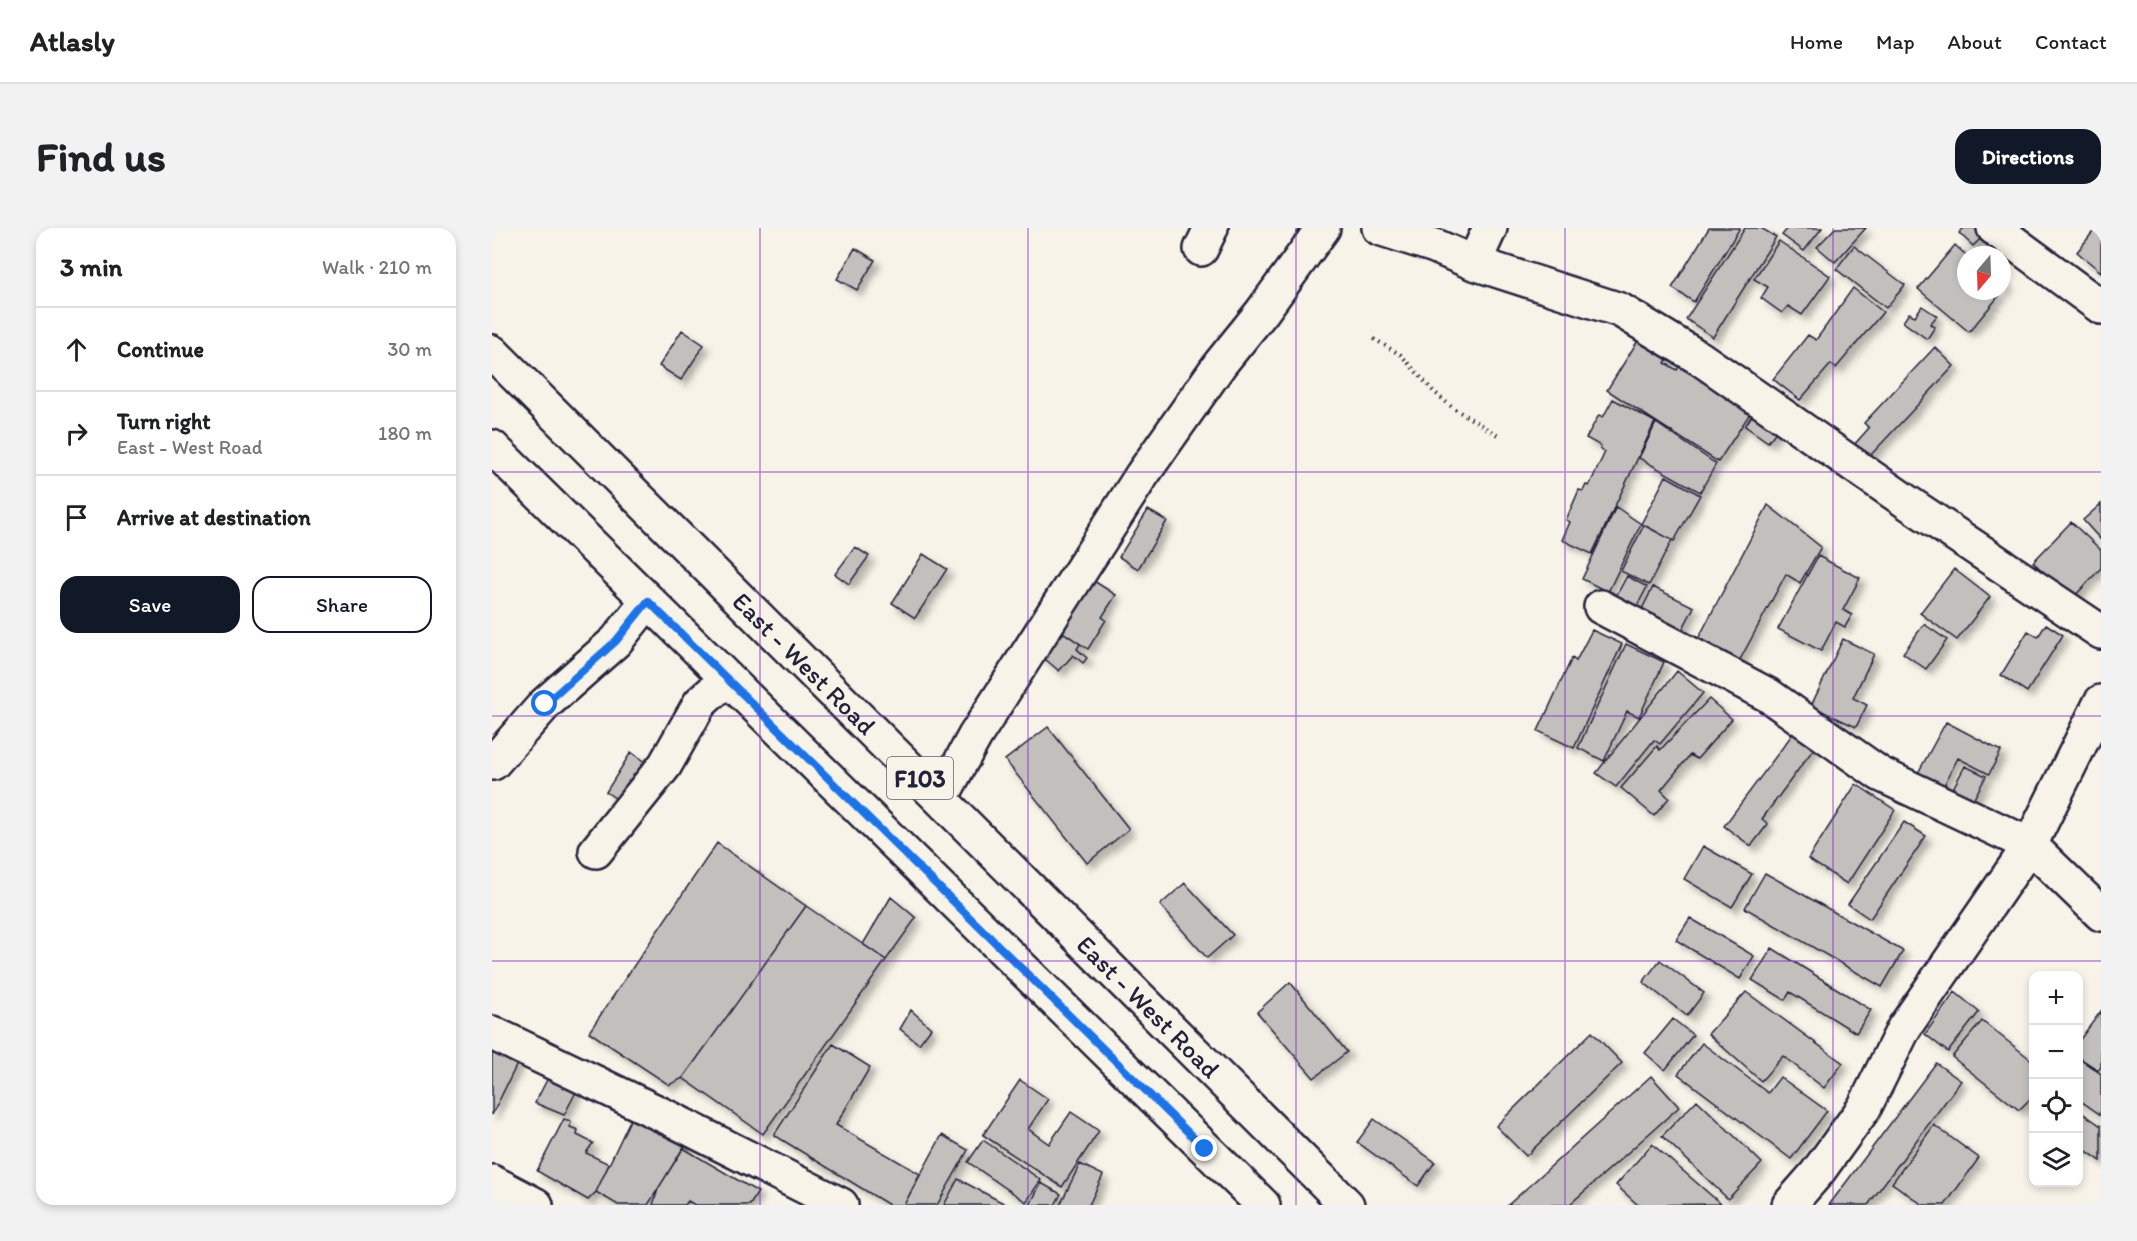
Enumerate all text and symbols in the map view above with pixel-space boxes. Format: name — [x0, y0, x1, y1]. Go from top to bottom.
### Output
text: Atlasly — [30, 24, 115, 58]
text: Home — [1790, 29, 1843, 54]
text: Map — [1876, 29, 1915, 54]
text: About — [1948, 29, 2002, 54]
text: Contact — [2035, 29, 2107, 54]
button: Directions — [1955, 129, 2101, 184]
text: Find us — [36, 131, 166, 182]
north arrow — [1957, 246, 2011, 300]
text: 3 min — [60, 251, 122, 283]
text: Walk · 210 m — [322, 255, 432, 279]
icon: ahead — [60, 333, 93, 366]
text: Continue — [117, 336, 204, 363]
text: 30 m — [387, 337, 432, 361]
text: Turn right — [117, 408, 211, 435]
icon: right — [60, 417, 93, 450]
text: 180 m — [378, 421, 432, 445]
text: East - West Road — [117, 435, 262, 459]
icon: arrive — [60, 501, 93, 534]
text: Arrive at destination — [117, 504, 311, 531]
button: Save — [60, 576, 240, 633]
button: Share — [252, 576, 432, 633]
street label: East - West Road — [726, 585, 883, 742]
route start — [531, 690, 557, 716]
road number: F103 — [887, 757, 953, 799]
street label: East - West Road — [1070, 929, 1227, 1085]
map controls — [2029, 971, 2083, 1187]
button: + — [2029, 971, 2083, 1025]
button: − — [2029, 1025, 2083, 1079]
button: locate — [2029, 1079, 2083, 1133]
button: layers — [2029, 1133, 2083, 1187]
route end — [1191, 1135, 1217, 1161]

